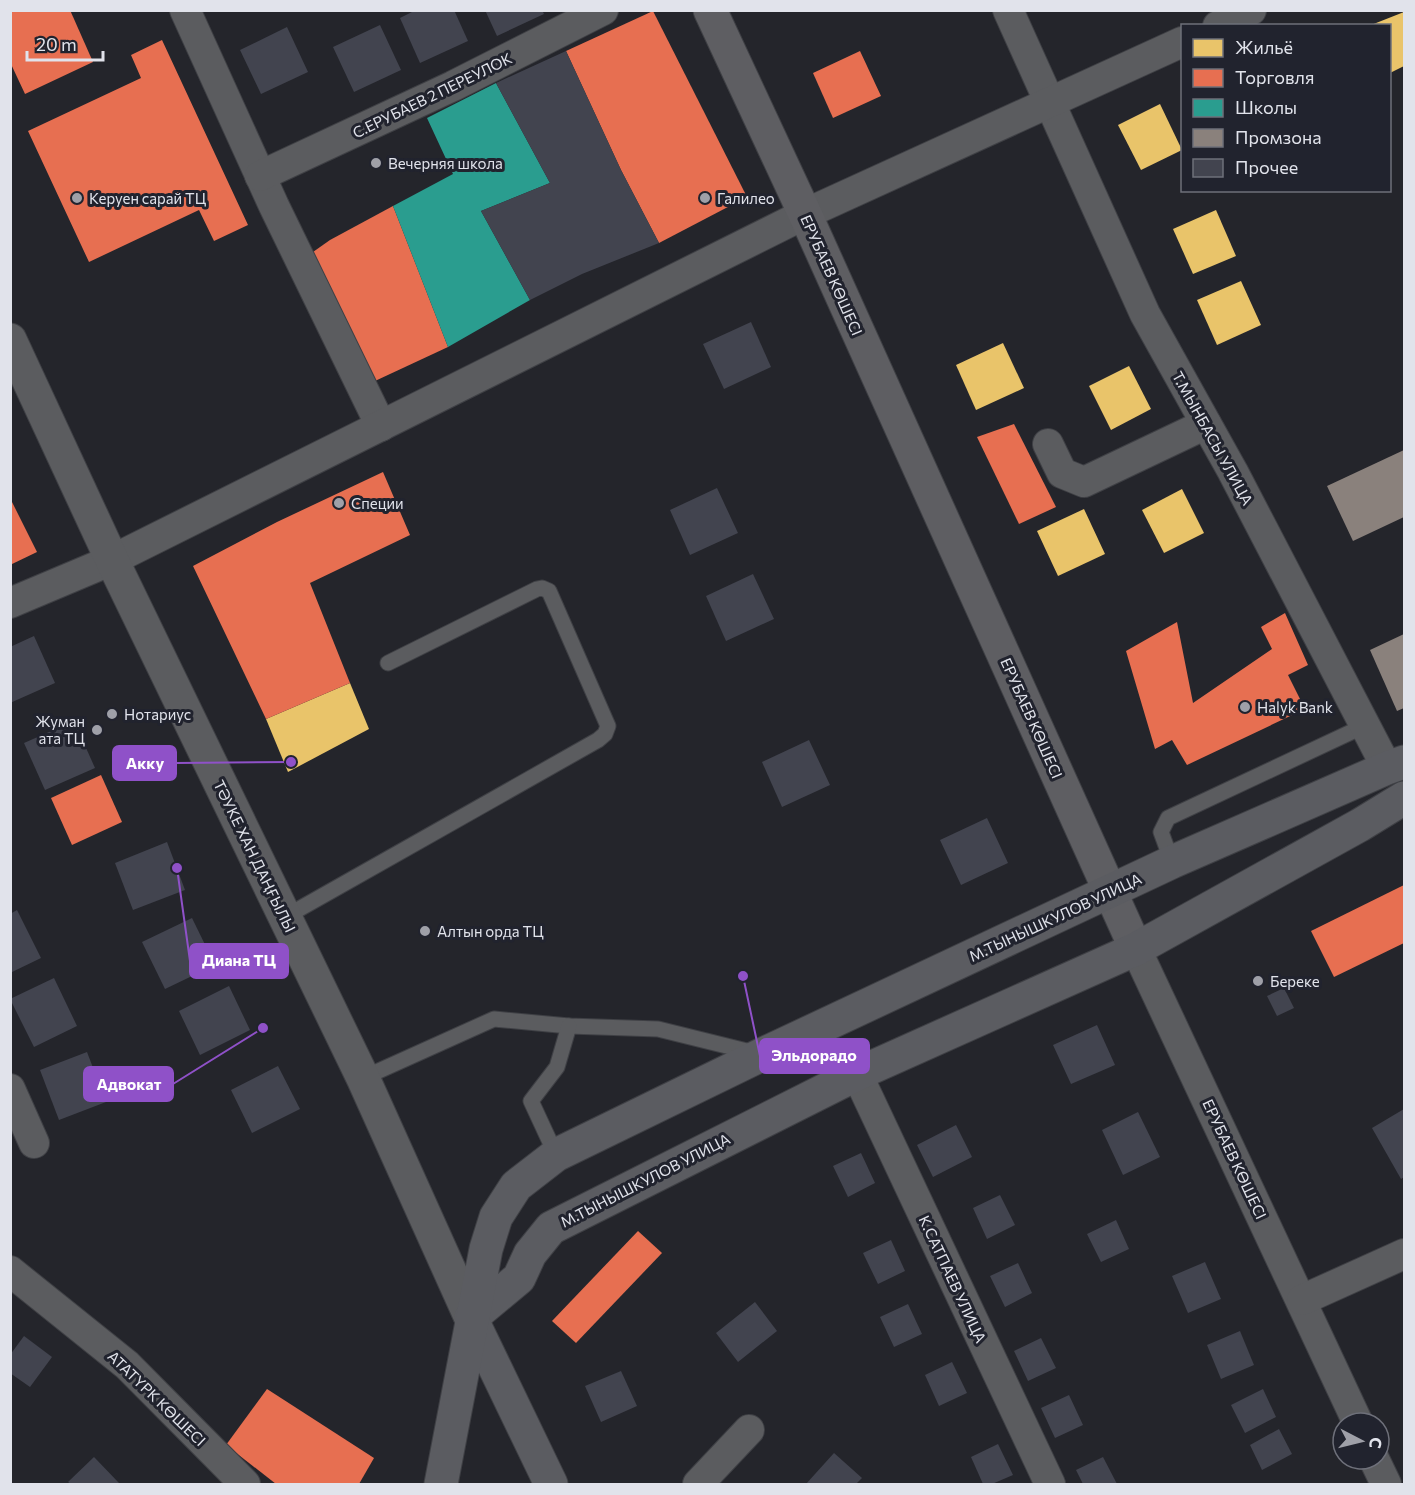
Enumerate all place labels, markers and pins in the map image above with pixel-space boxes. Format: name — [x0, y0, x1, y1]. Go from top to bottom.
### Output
place label: Вечерняя школа — [388, 154, 503, 172]
marker: Вечерняя школа — [369, 156, 383, 170]
place label: Керуен сарай ТЦ — [89, 189, 207, 207]
place label: Галилео — [717, 189, 775, 207]
marker: Керуен сарай ТЦ — [70, 191, 84, 205]
marker: Галилео — [698, 191, 712, 205]
place label: Специи — [351, 494, 404, 512]
marker: Специи — [332, 496, 346, 510]
place label: Halyk Bank — [1257, 698, 1333, 716]
marker: Halyk Bank — [1238, 700, 1252, 714]
place label: Нотариус — [124, 705, 191, 723]
marker: Нотариус — [105, 707, 119, 721]
place label: Жуман ата ТЦ — [35, 712, 86, 747]
marker: Жуман ата ТЦ — [90, 723, 104, 737]
callout: Акку — [113, 746, 176, 780]
place label: Алтын орда ТЦ — [437, 922, 544, 940]
marker: Алтын орда ТЦ — [418, 924, 432, 938]
callout: Диана ТЦ — [190, 944, 288, 978]
place label: Береке — [1270, 972, 1320, 990]
marker: Береке — [1251, 974, 1265, 988]
callout: Эльдорадо — [760, 1039, 869, 1073]
callout: Адвокат — [84, 1067, 173, 1101]

